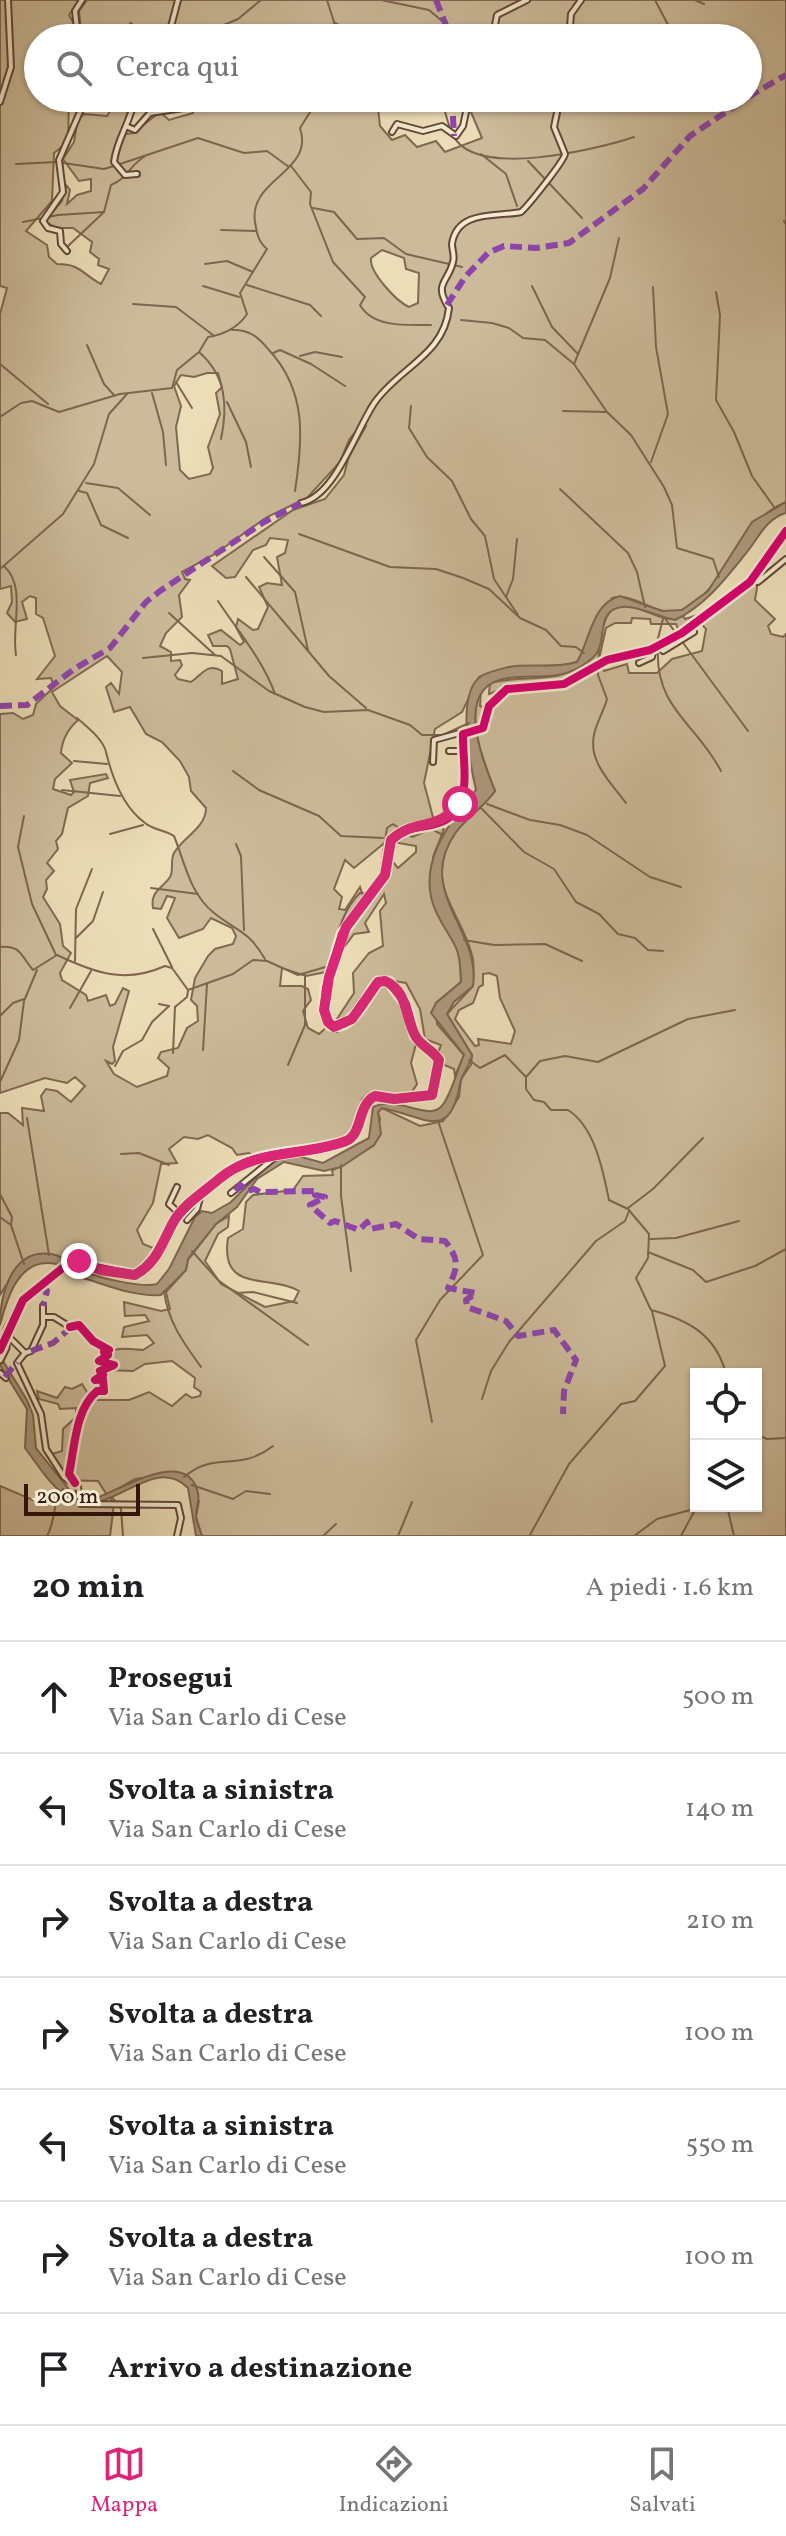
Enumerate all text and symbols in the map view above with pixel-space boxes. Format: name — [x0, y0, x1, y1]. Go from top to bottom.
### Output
search box — [24, 24, 762, 112]
icon: search — [52, 46, 96, 90]
text: Cerca qui — [116, 47, 239, 89]
route start — [442, 786, 478, 822]
route end — [61, 1243, 97, 1279]
map controls — [690, 1368, 762, 1512]
button: locate — [690, 1368, 762, 1440]
button: layers — [690, 1440, 762, 1512]
scale bar — [24, 1480, 140, 1516]
text: 200 m — [36, 1482, 98, 1513]
text: 20 min — [32, 1565, 145, 1612]
text: A piedi · 1.6 km — [586, 1570, 754, 1606]
text: Prosegui — [108, 1658, 233, 1700]
icon: ahead — [32, 1675, 76, 1719]
text: 500 m — [682, 1679, 754, 1715]
text: Via San Carlo di Cese — [108, 1700, 347, 1736]
text: Svolta a sinistra — [108, 1770, 334, 1812]
icon: left — [32, 1787, 76, 1831]
text: 140 m — [685, 1791, 754, 1827]
text: Via San Carlo di Cese — [108, 1812, 347, 1848]
text: Svolta a destra — [108, 1882, 313, 1924]
icon: right — [32, 1899, 76, 1943]
text: 210 m — [686, 1903, 754, 1939]
text: Via San Carlo di Cese — [108, 1924, 347, 1960]
text: Svolta a destra — [108, 1994, 313, 2036]
icon: right — [32, 2011, 76, 2055]
text: 100 m — [684, 2015, 754, 2051]
text: Via San Carlo di Cese — [108, 2036, 347, 2072]
text: Svolta a sinistra — [108, 2106, 334, 2148]
icon: left — [32, 2123, 76, 2167]
text: 550 m — [686, 2127, 754, 2163]
text: Via San Carlo di Cese — [108, 2148, 347, 2184]
text: Svolta a destra — [108, 2218, 313, 2260]
icon: right — [32, 2235, 76, 2279]
text: 100 m — [684, 2239, 754, 2275]
text: Via San Carlo di Cese — [108, 2260, 347, 2296]
icon: arrive — [32, 2347, 76, 2391]
text: Arrivo a destinazione — [108, 2348, 412, 2390]
tab: Mappa — [90, 2442, 158, 2521]
tab: Indicazioni — [339, 2442, 449, 2521]
tab: Salvati — [629, 2442, 696, 2521]

